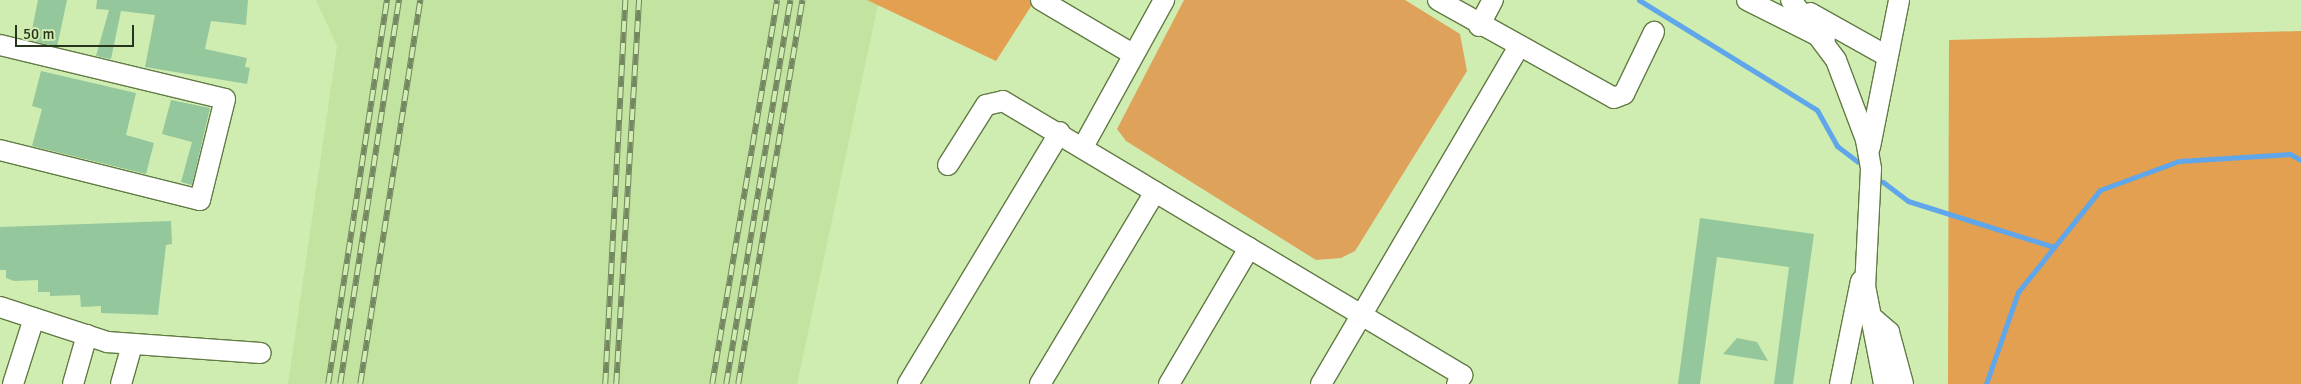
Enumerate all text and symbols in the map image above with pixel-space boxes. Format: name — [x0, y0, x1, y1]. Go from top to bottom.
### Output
scale bar — [18, 15, 136, 47]
text: 50 m — [23, 25, 54, 43]

